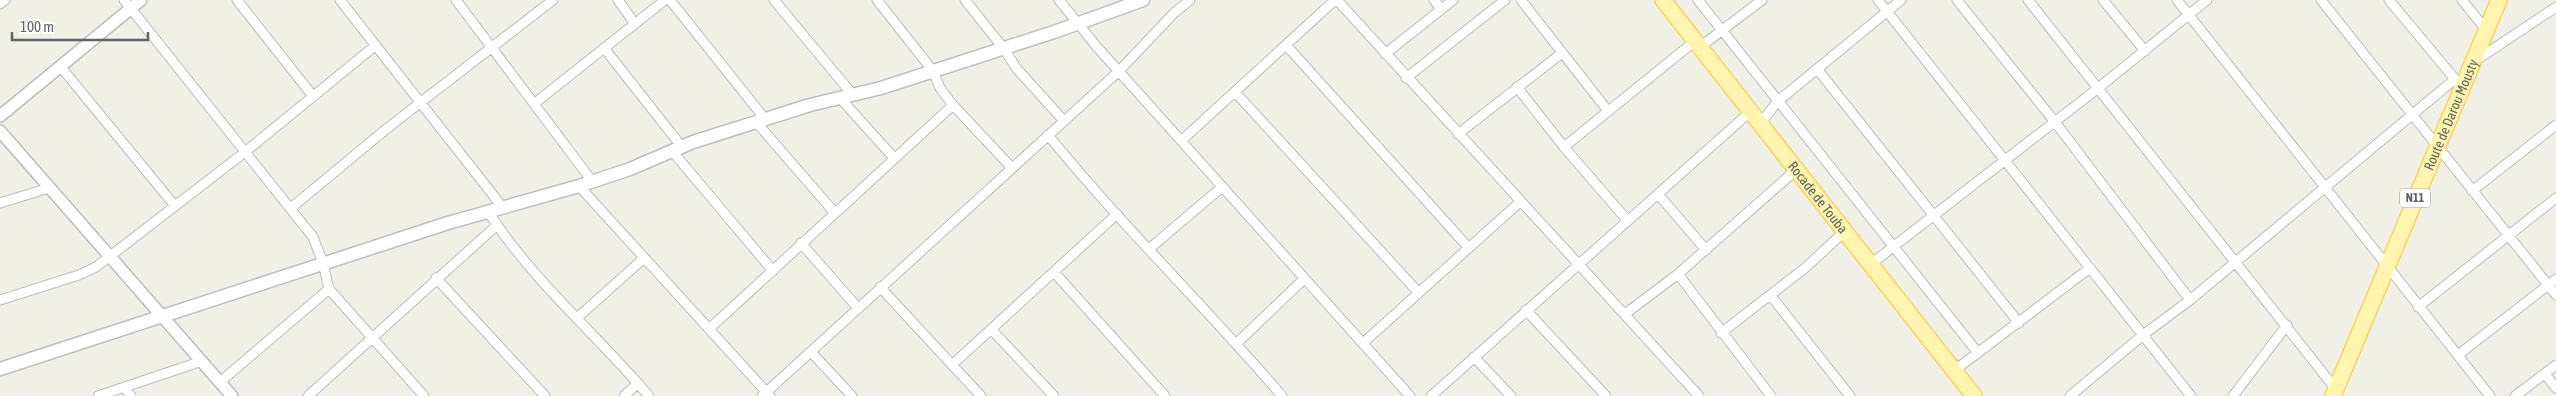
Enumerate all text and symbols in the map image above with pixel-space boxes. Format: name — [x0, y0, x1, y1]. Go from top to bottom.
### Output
scale bar — [12, 10, 149, 42]
text: 100 m — [20, 18, 54, 35]
street label: Route de Darou Mousty — [2421, 57, 2481, 173]
street label: Rocade de Touba — [1785, 158, 1851, 237]
road number: N11 — [2400, 188, 2430, 208]

